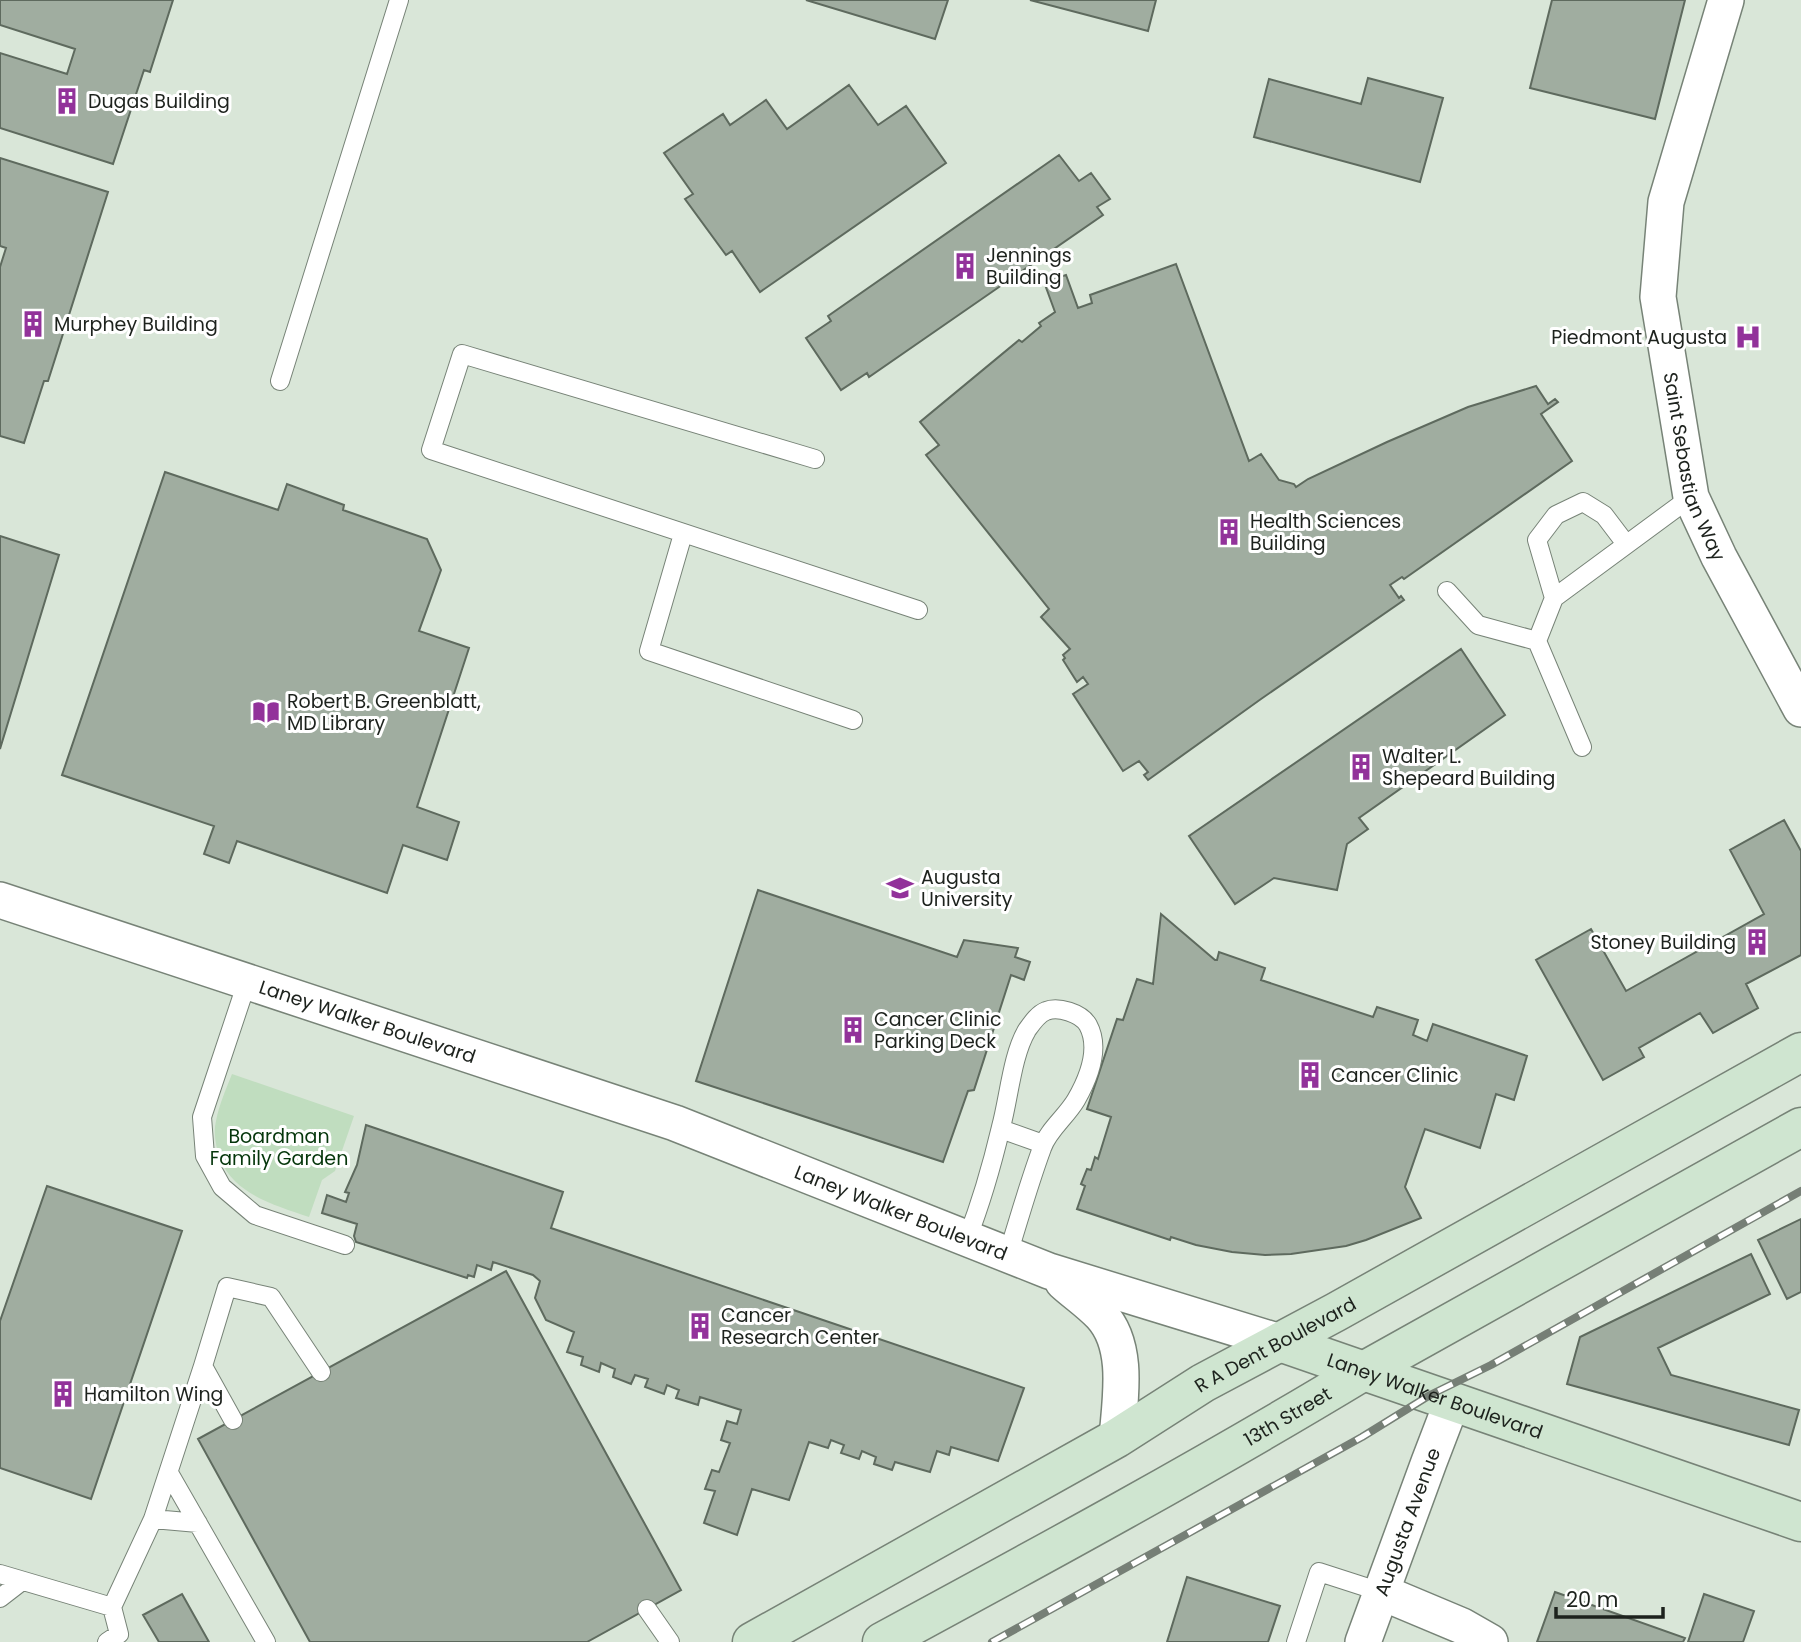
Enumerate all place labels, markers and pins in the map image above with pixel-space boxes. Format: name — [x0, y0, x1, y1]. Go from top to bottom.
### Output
building icon: Dugas Building — [52, 86, 82, 116]
place label: Dugas Building — [88, 88, 230, 115]
place label: Jennings Building — [986, 242, 1072, 291]
building icon: Jennings Building — [950, 251, 980, 281]
building icon: Murphey Building — [18, 309, 48, 339]
place label: Murphey Building — [54, 311, 218, 338]
hospital icon: Piedmont Augusta — [1733, 322, 1763, 352]
place label: Piedmont Augusta — [1551, 324, 1727, 351]
place label: Health Sciences Building — [1250, 508, 1401, 557]
building icon: Health Sciences Building — [1214, 517, 1244, 547]
place label: Robert B. Greenblatt, MD Library — [287, 688, 481, 737]
library icon: Robert B. Greenblatt, MD Library — [251, 697, 281, 727]
place label: Walter L. Shepeard Building — [1382, 743, 1555, 792]
building icon: Walter L. Shepeard Building — [1346, 752, 1376, 782]
place label: Augusta University — [921, 864, 1013, 913]
school or university icon: Augusta University — [885, 873, 915, 903]
building icon: Stoney Building — [1742, 927, 1772, 957]
place label: Stoney Building — [1590, 929, 1736, 956]
place label: Cancer Clinic Parking Deck — [874, 1006, 1002, 1055]
building icon: Cancer Clinic Parking Deck — [838, 1015, 868, 1045]
building icon: Cancer Clinic — [1295, 1060, 1325, 1090]
place label: Cancer Clinic — [1331, 1062, 1459, 1089]
place label: Cancer Research Center — [721, 1302, 879, 1351]
building icon: Cancer Research Center — [685, 1311, 715, 1341]
building icon: Hamilton Wing — [48, 1379, 78, 1409]
place label: Hamilton Wing — [84, 1381, 223, 1408]

